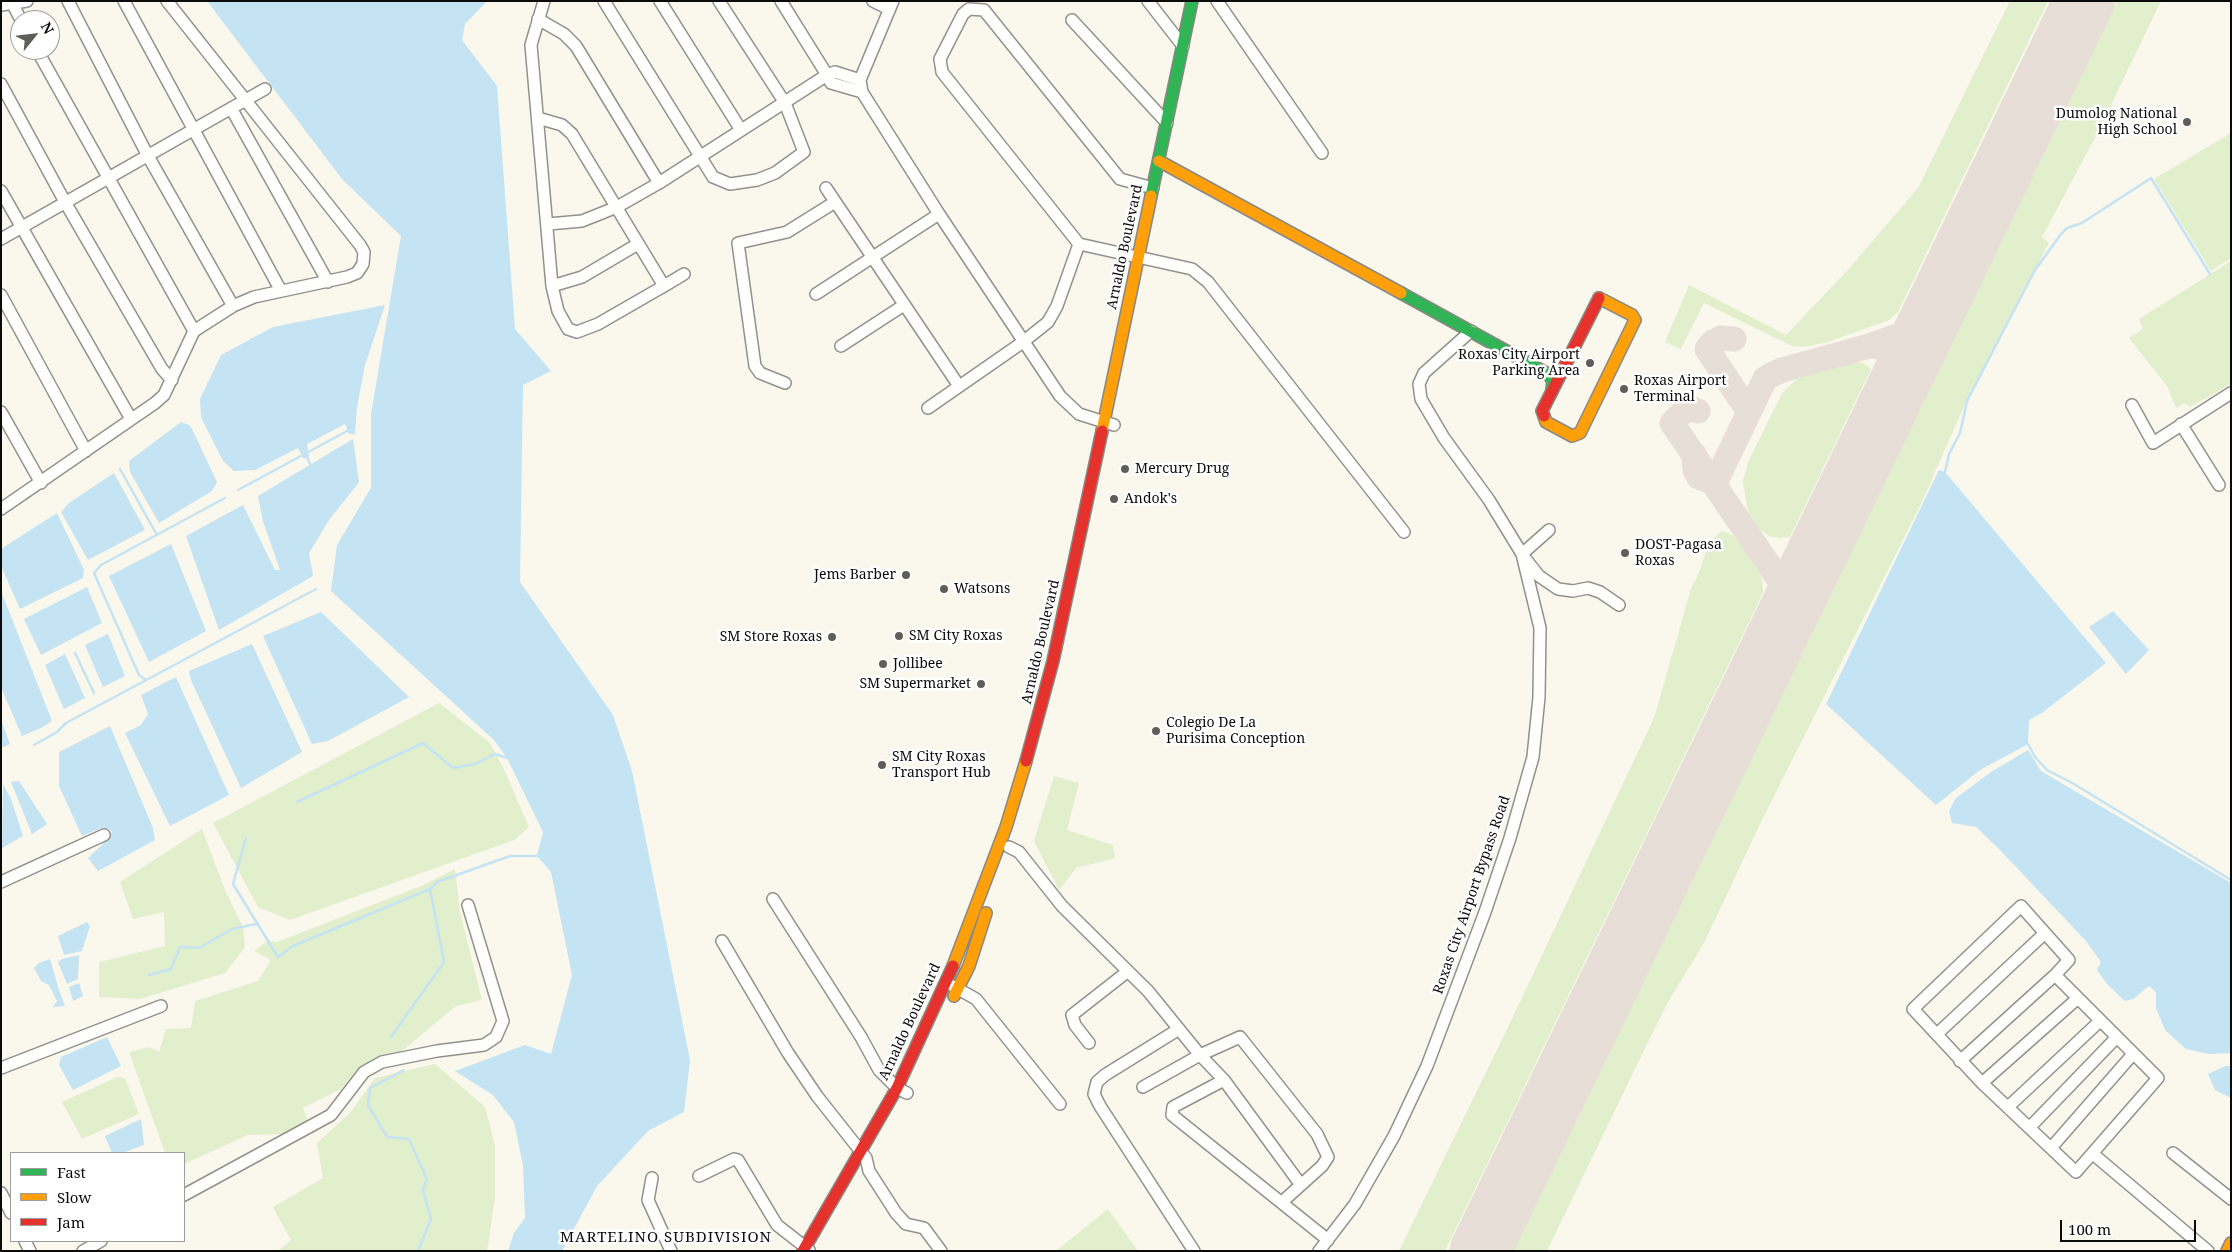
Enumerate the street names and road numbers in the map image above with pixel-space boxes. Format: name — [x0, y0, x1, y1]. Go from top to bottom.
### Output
street label: Arnaldo Boulevard — [1104, 183, 1146, 311]
street label: Arnaldo Boulevard — [1019, 578, 1063, 706]
street label: Roxas City Airport Bypass Road — [1430, 794, 1514, 996]
street label: Arnaldo Boulevard — [876, 961, 944, 1083]

